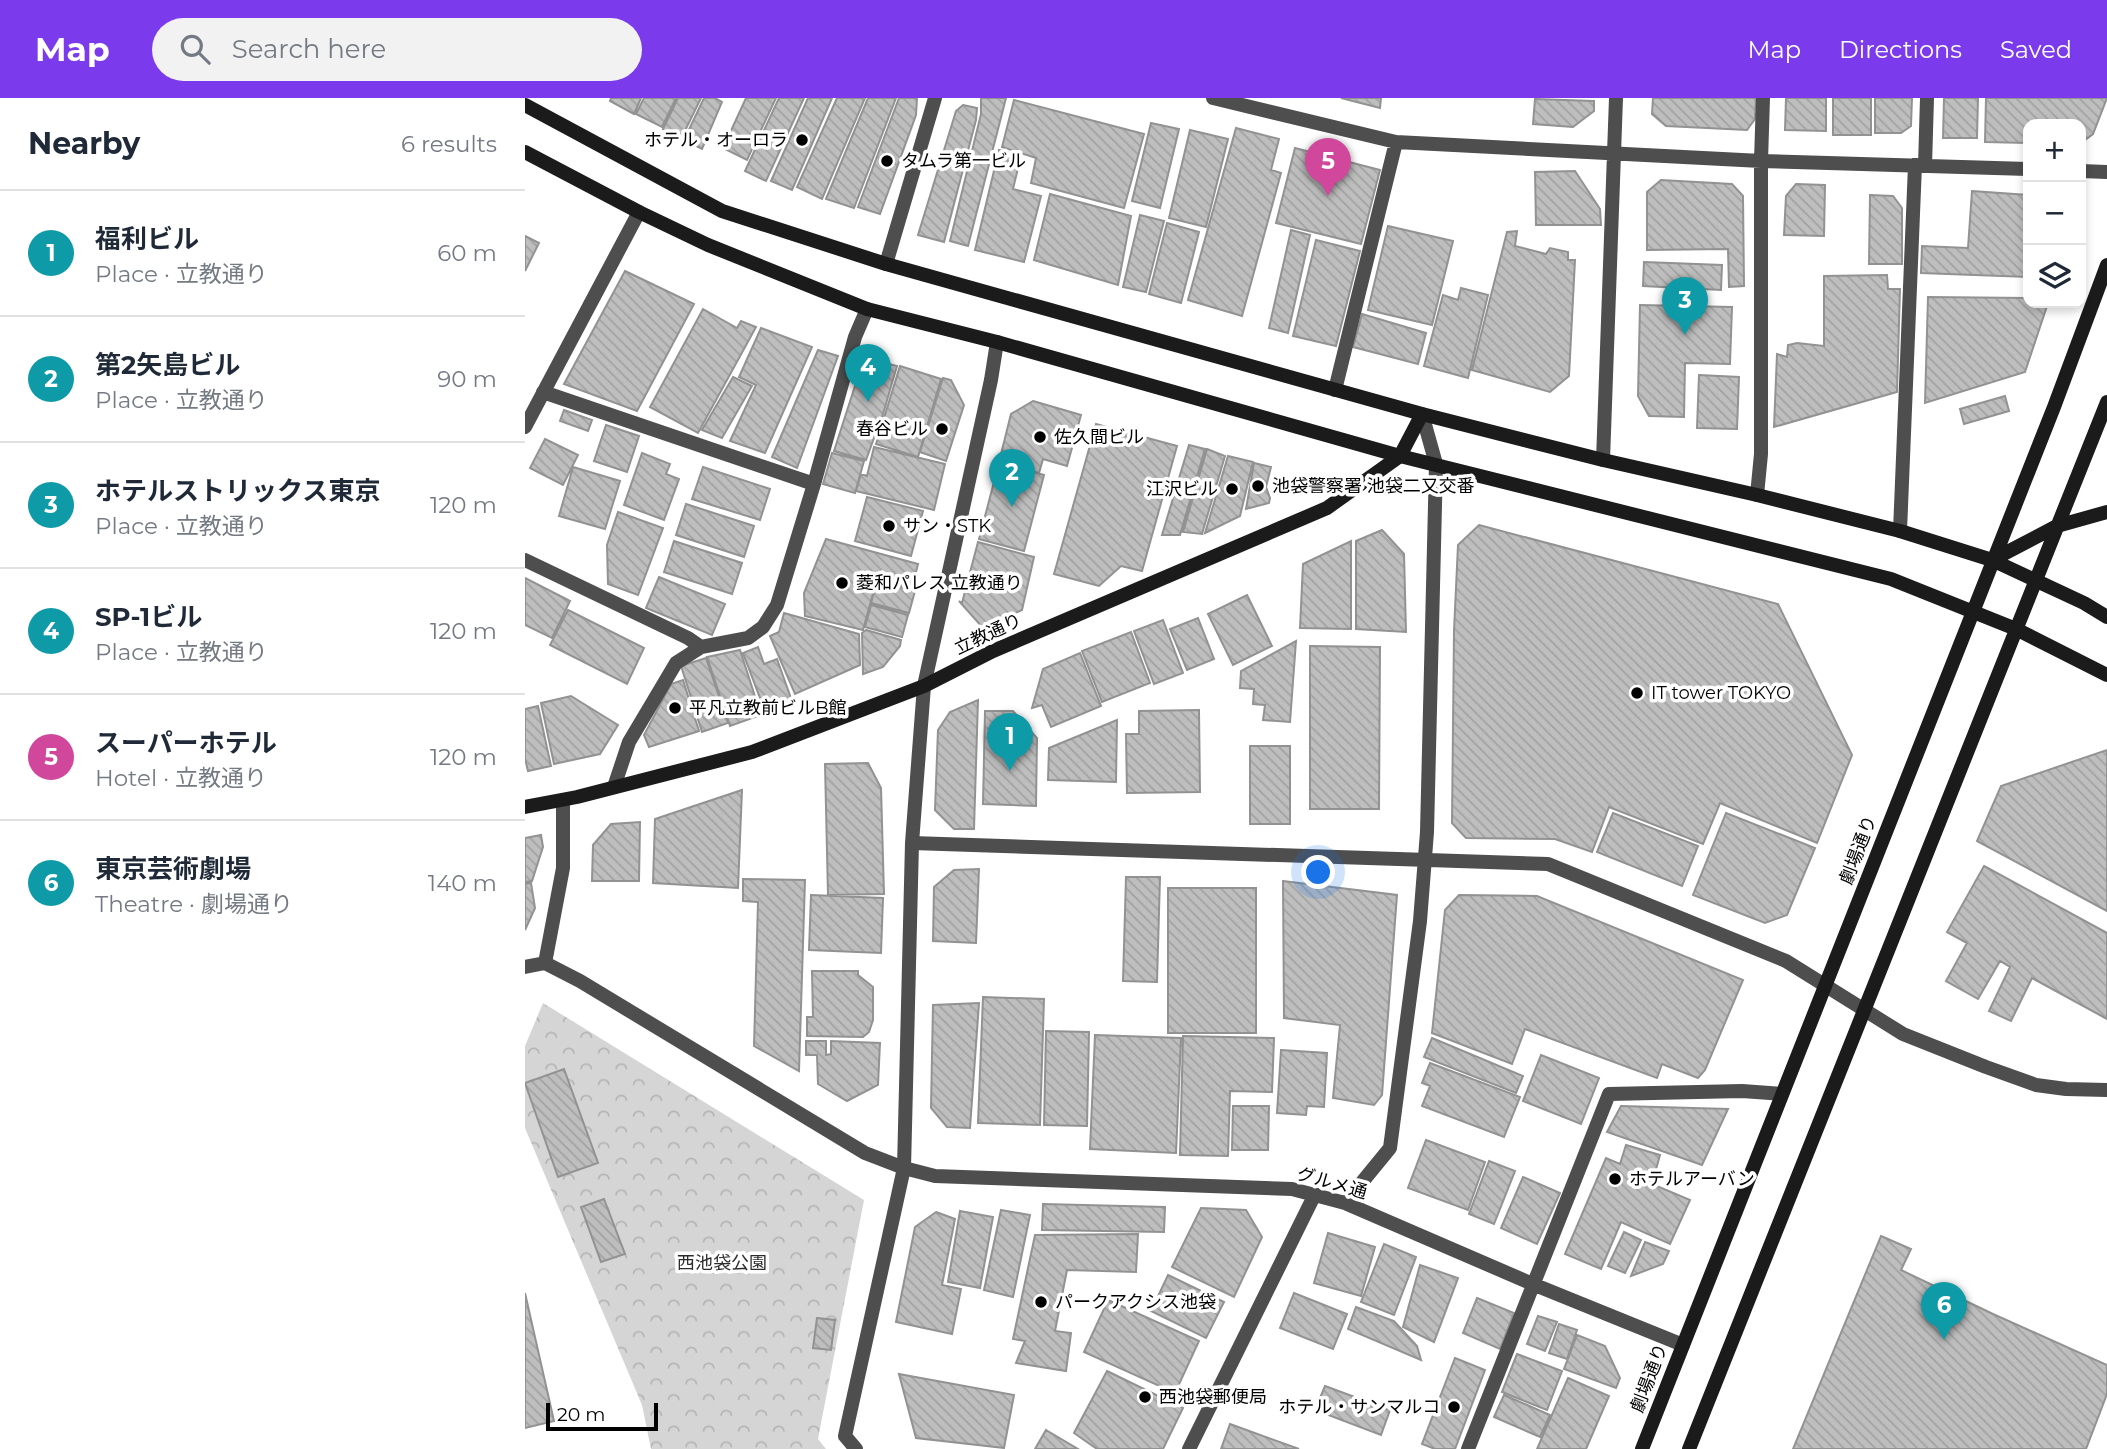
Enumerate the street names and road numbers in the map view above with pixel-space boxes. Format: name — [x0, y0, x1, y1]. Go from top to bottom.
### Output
street label: 立教通り — [951, 609, 1025, 659]
street label: 劇場通り — [1835, 812, 1881, 888]
street label: グルメ通 — [1294, 1163, 1370, 1203]
street label: 劇場通り — [1626, 1340, 1672, 1416]

